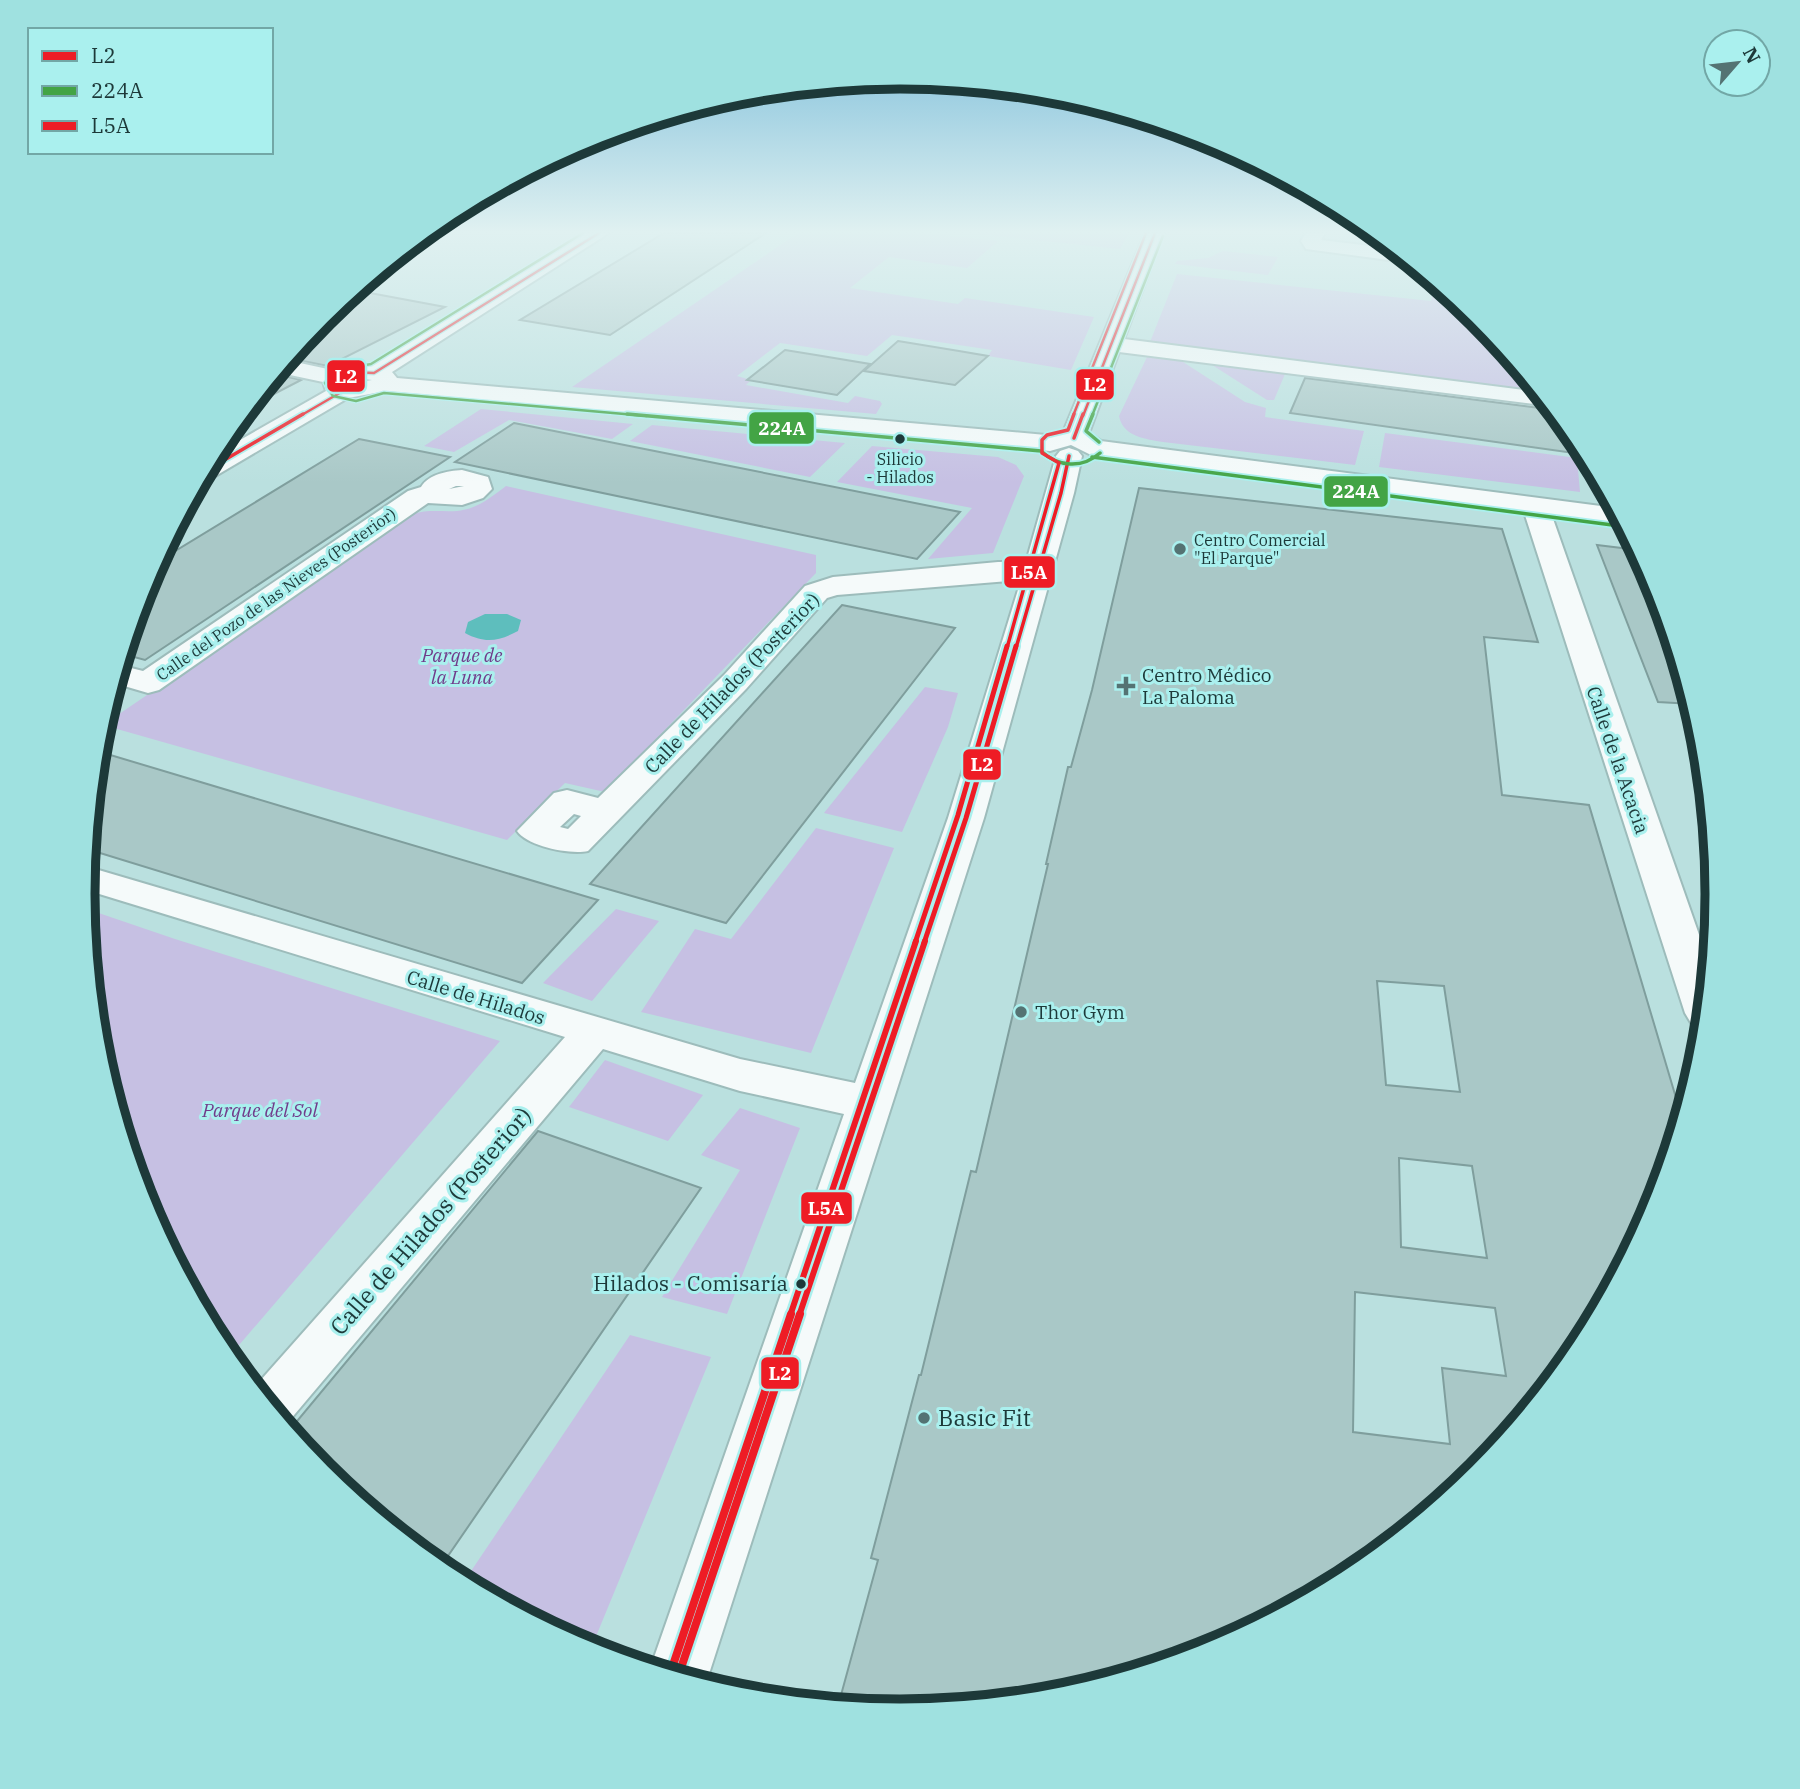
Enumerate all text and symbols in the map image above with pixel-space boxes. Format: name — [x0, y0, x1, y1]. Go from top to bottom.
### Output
legend — [28, 28, 273, 154]
north arrow — [1702, 28, 1772, 98]
text: L2 — [91, 41, 116, 69]
text: N — [1738, 43, 1766, 67]
text: 224A — [91, 76, 144, 104]
text: L5A — [91, 111, 131, 139]
line badge: L2 — [326, 359, 366, 393]
text: L2 — [334, 364, 358, 388]
line badge: L2 — [1075, 368, 1115, 401]
text: L2 — [1083, 372, 1107, 396]
line badge: 224A — [748, 411, 815, 445]
text: 224A — [758, 416, 806, 440]
marker: Silicio - Hilados — [893, 432, 907, 446]
place label: Silicio - Hilados — [866, 449, 934, 487]
line badge: 224A — [1323, 475, 1389, 508]
text: 224A — [1332, 479, 1380, 503]
street label: Calle del Pozo de las Nieves (Posterior) — [152, 503, 400, 685]
place label: Centro Comercial "El Parque" — [1194, 530, 1326, 568]
marker: Centro Comercial "El Parque" — [1172, 541, 1188, 557]
line badge: L5A — [1003, 555, 1056, 589]
text: L5A — [1011, 560, 1048, 584]
street label: Calle de Hilados (Posterior) — [639, 588, 825, 778]
park label: Parque de la Luna — [420, 643, 503, 689]
place label: Centro Médico La Paloma — [1142, 663, 1272, 709]
marker: Centro Médico La Paloma — [1116, 676, 1136, 696]
street label: Calle de la Acacia — [1582, 683, 1654, 837]
line badge: L2 — [962, 748, 1002, 781]
text: L2 — [970, 752, 994, 776]
street label: Calle de Hilados — [404, 965, 548, 1029]
place label: Thor Gym — [1035, 1000, 1125, 1024]
marker: Thor Gym — [1013, 1004, 1029, 1020]
park label: Parque del Sol — [201, 1098, 318, 1122]
street label: Calle de Hilados (Posterior) — [323, 1100, 538, 1341]
line badge: L5A — [800, 1191, 853, 1225]
text: L5A — [808, 1196, 845, 1220]
place label: Hilados - Comisaría — [593, 1269, 788, 1297]
marker: Hilados - Comisaría — [794, 1277, 808, 1291]
line badge: L2 — [760, 1356, 800, 1390]
text: L2 — [768, 1361, 792, 1385]
place label: Basic Fit — [938, 1402, 1031, 1432]
marker: Basic Fit — [916, 1410, 932, 1426]

